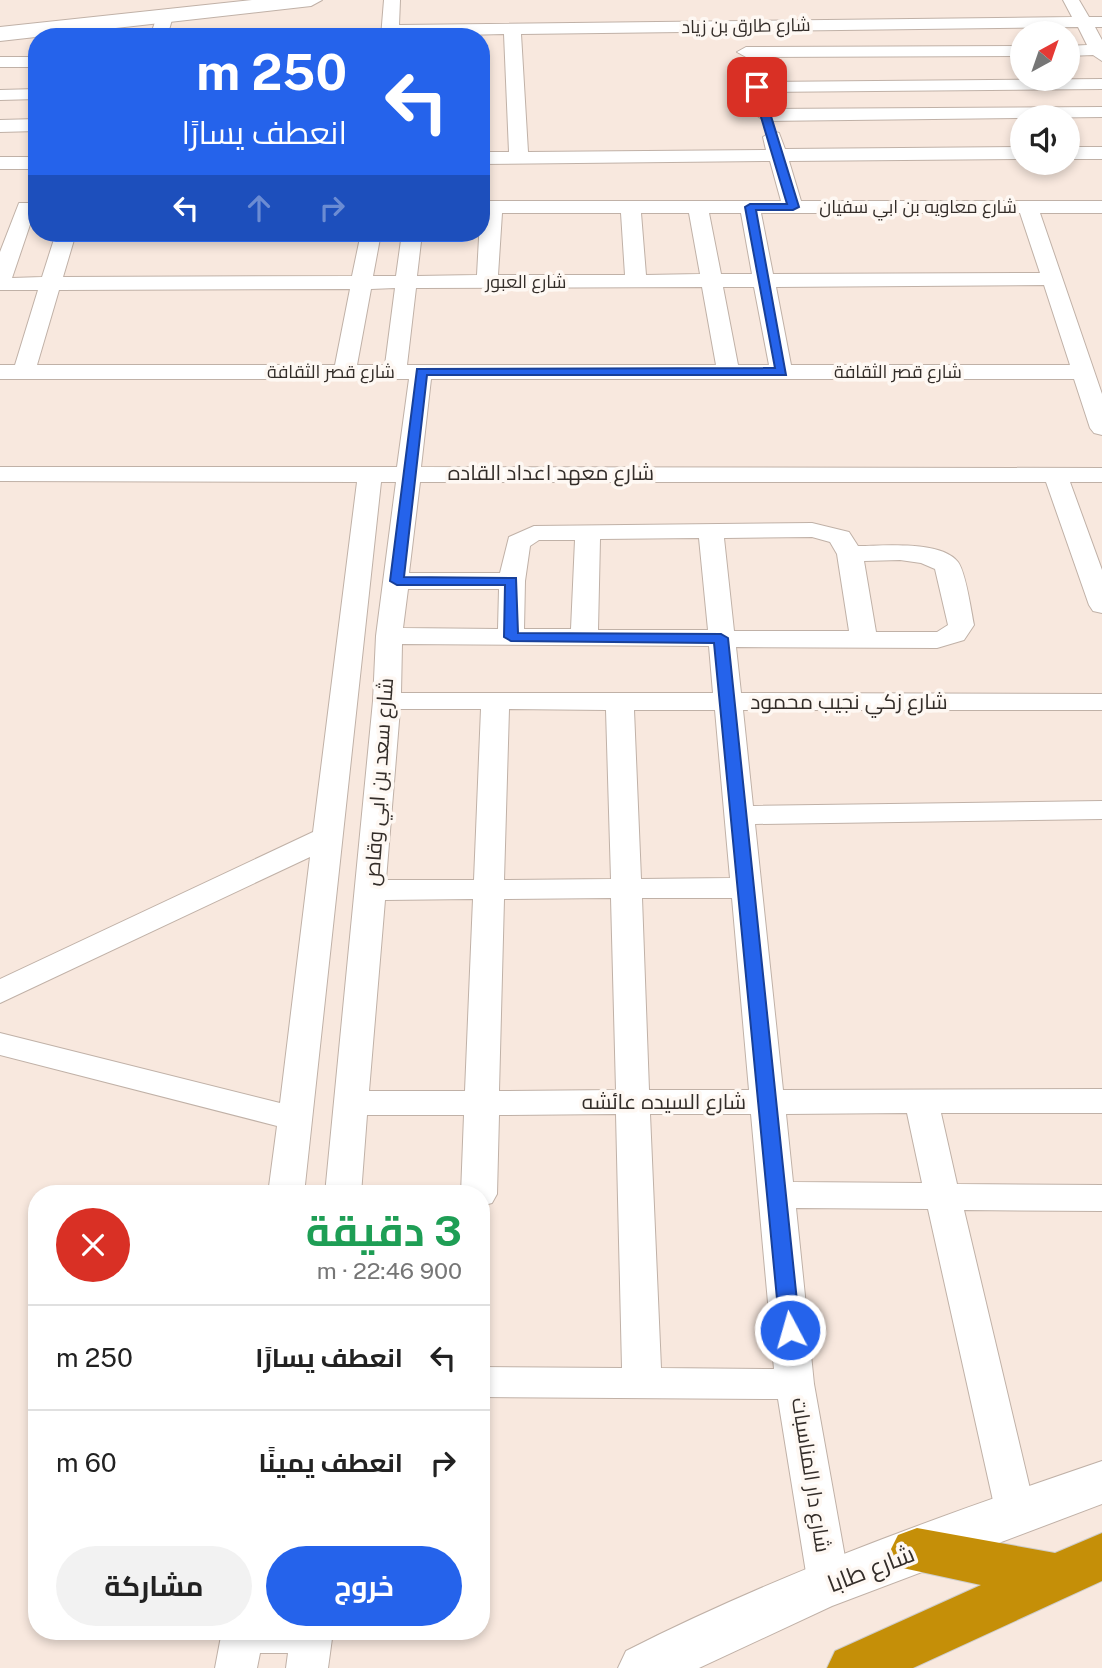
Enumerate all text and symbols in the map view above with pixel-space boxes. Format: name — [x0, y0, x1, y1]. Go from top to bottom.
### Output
street label: شارع طارق بن زياد — [681, 14, 811, 39]
north arrow — [1010, 21, 1080, 91]
map controls — [1010, 21, 1080, 175]
text: 250 m — [196, 43, 347, 101]
icon: left — [371, 56, 462, 147]
pin — [727, 57, 787, 117]
icon: arrive — [738, 68, 776, 106]
button: sound — [1010, 105, 1080, 175]
text: انعطف يسارًا — [181, 114, 347, 151]
icon: left — [167, 189, 205, 227]
icon: ahead — [240, 189, 278, 227]
icon: right — [313, 189, 351, 227]
street label: شارع معاويه بن ابي سفيان — [819, 196, 1017, 221]
street label: شارع العبور — [485, 271, 566, 294]
street label: شارع قصر الثقافة — [267, 361, 395, 384]
street label: شارع قصر الثقافة — [834, 361, 962, 384]
street label: شارع معهد اعداد القاده — [448, 460, 654, 487]
street label: شارع سعد بن ابي وقاص — [359, 677, 402, 887]
street label: شارع زكي نجيب محمود — [750, 689, 948, 718]
street label: شارع السيده عائشه — [582, 1089, 746, 1116]
text: 3 دقيقة — [306, 1206, 462, 1255]
button: close — [56, 1208, 130, 1282]
text: 900 m · 22:46 — [317, 1257, 462, 1284]
position arrow — [753, 1293, 827, 1367]
icon: left — [424, 1339, 462, 1377]
text: 250 m — [56, 1342, 133, 1373]
text: انعطف يسارًا — [255, 1342, 403, 1373]
street label: شارع دار المناسبات — [785, 1396, 836, 1554]
icon: right — [424, 1444, 462, 1482]
text: 60 m — [56, 1447, 117, 1478]
text: انعطف يمينًا — [259, 1447, 403, 1478]
street label: شارع طابا — [823, 1539, 919, 1600]
button: مشاركة — [56, 1546, 252, 1626]
button: خروج — [266, 1546, 462, 1626]

